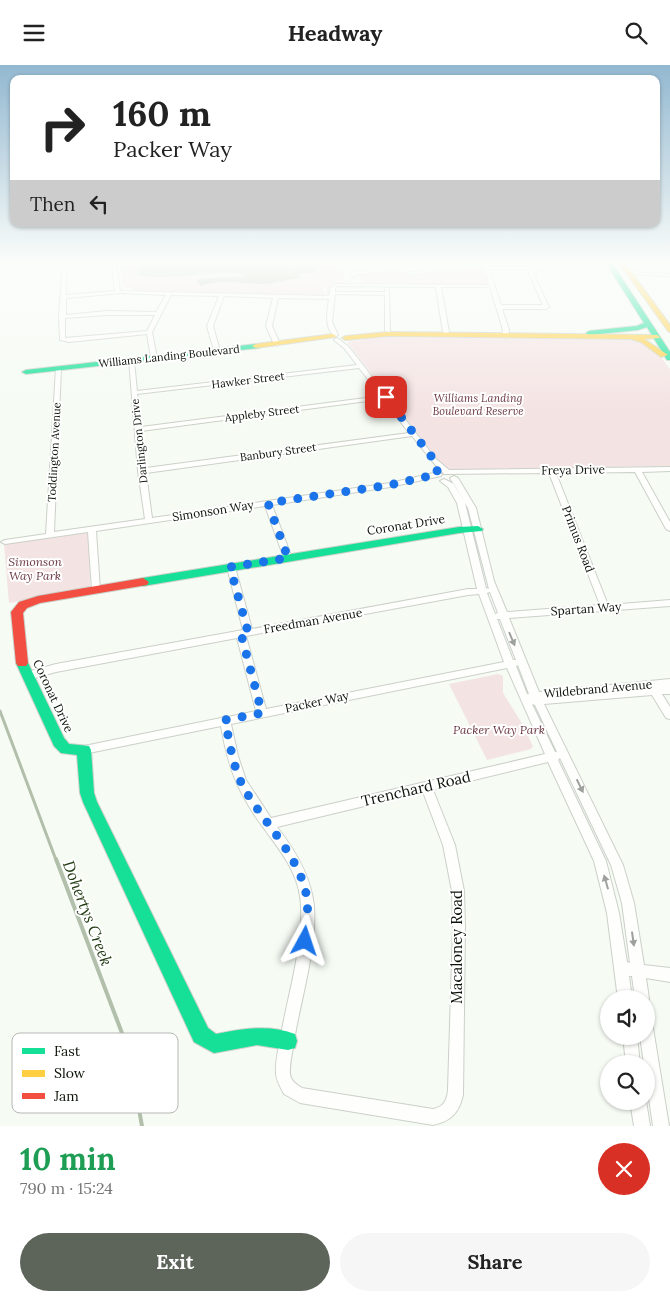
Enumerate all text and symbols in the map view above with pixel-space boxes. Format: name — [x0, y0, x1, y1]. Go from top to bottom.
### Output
icon: menu — [20, 19, 48, 47]
text: Headway — [288, 19, 382, 47]
icon: search — [622, 19, 650, 47]
text: 160 m — [113, 91, 211, 136]
icon: right — [30, 95, 95, 160]
text: Packer Way — [113, 135, 232, 163]
icon: left — [85, 190, 113, 218]
text: Then — [30, 192, 75, 216]
street label: Williams Landing Boulevard — [98, 342, 241, 370]
street label: Hawker Street — [211, 368, 286, 391]
pin — [365, 376, 407, 418]
icon: arrive — [372, 383, 400, 411]
park label: Williams Landing Boulevard Reserve — [432, 391, 524, 418]
street label: Darlington Drive — [128, 398, 150, 484]
street label: Appleby Street — [223, 401, 301, 425]
street label: Toddington Avenue — [44, 402, 64, 502]
street label: Banbury Street — [239, 440, 318, 464]
street label: Freya Drive — [541, 461, 605, 478]
street label: Simonson Way — [171, 497, 255, 524]
street label: Primus Road — [559, 503, 598, 574]
street label: Coronat Drive — [366, 511, 446, 538]
park label: Simonson Way Park — [8, 554, 62, 583]
street label: Spartan Way — [550, 599, 622, 618]
street label: Freedman Avenue — [263, 604, 364, 637]
one-way arrow — [508, 632, 516, 647]
street label: Coronat Drive — [30, 657, 77, 735]
street label: Wildebrand Avenue — [543, 676, 653, 701]
street label: Packer Way — [284, 687, 351, 716]
park label: Packer Way Park — [453, 722, 545, 737]
street label: Trenchard Road — [359, 767, 473, 810]
one-way arrow — [575, 779, 584, 794]
water label: Dohertys Creek — [59, 858, 117, 968]
one-way arrow — [602, 874, 610, 889]
street label: Macaloney Road — [447, 890, 466, 1004]
position arrow — [278, 914, 330, 966]
one-way arrow — [630, 931, 638, 947]
map controls — [600, 990, 655, 1110]
button: sound — [600, 990, 655, 1045]
legend — [12, 1033, 178, 1113]
text: Fast — [54, 1042, 81, 1060]
button: search — [600, 1055, 655, 1110]
text: Slow — [54, 1064, 86, 1082]
text: Jam — [53, 1087, 79, 1105]
text: 10 min — [20, 1140, 116, 1178]
button: close — [598, 1143, 650, 1195]
text: 790 m · 15:24 — [20, 1178, 113, 1198]
button: Exit — [20, 1233, 330, 1291]
button: Share — [340, 1233, 650, 1291]

